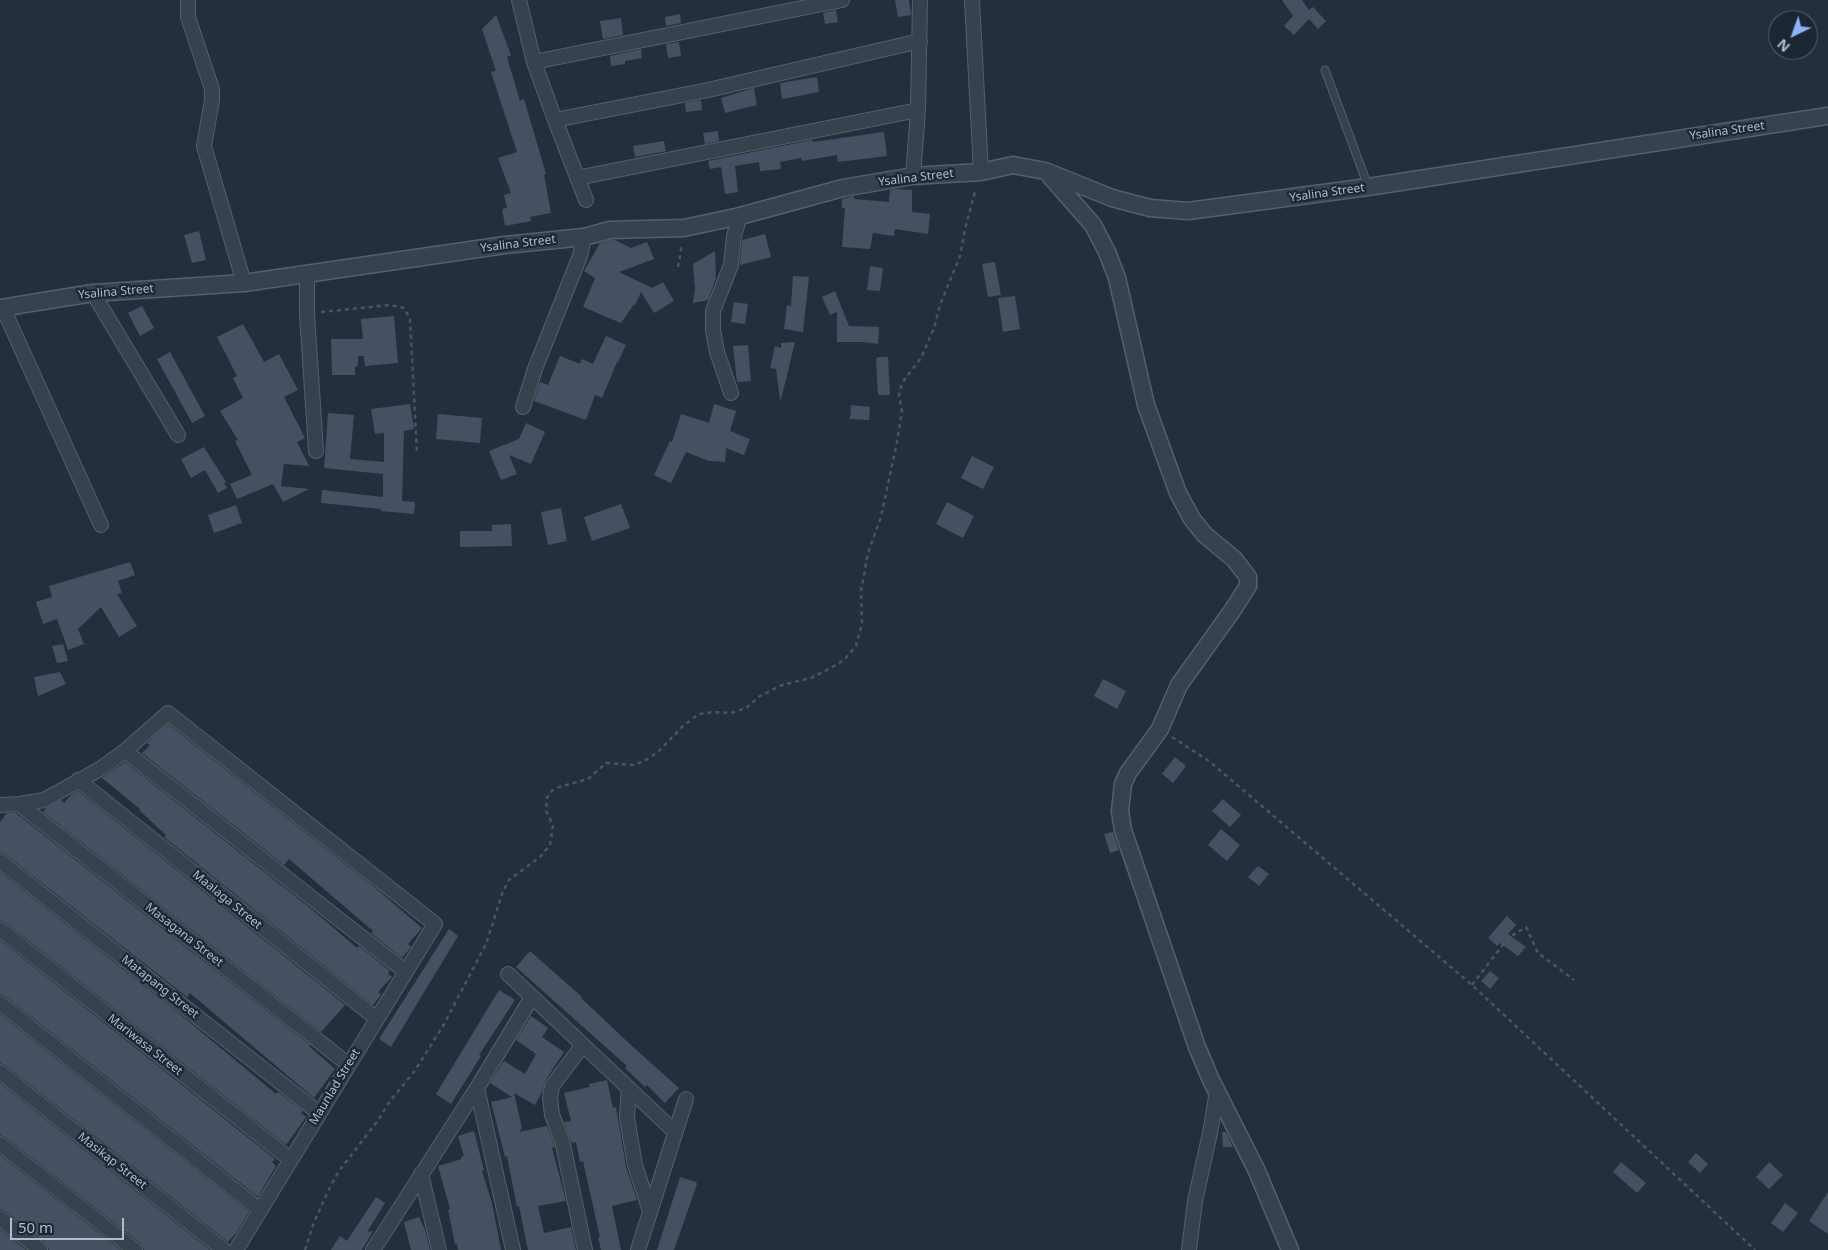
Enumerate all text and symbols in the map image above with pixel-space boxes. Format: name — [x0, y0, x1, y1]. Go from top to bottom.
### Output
north arrow — [1768, 10, 1818, 60]
text: N — [1773, 35, 1794, 57]
street label: Ysalina Street — [1688, 119, 1766, 143]
street label: Ysalina Street — [878, 166, 954, 190]
street label: Ysalina Street — [1288, 181, 1366, 205]
street label: Ysalina Street — [480, 232, 556, 256]
street label: Ysalina Street — [78, 282, 154, 302]
street label: Maalaga Street — [189, 868, 265, 932]
street label: Masagana Street — [142, 900, 226, 970]
street label: Matapang Street — [118, 952, 202, 1022]
street label: Mariwasa Street — [105, 1011, 185, 1079]
street label: Maunlad Street — [307, 1046, 363, 1128]
street label: Masikap Street — [75, 1130, 149, 1192]
scale bar — [12, 1208, 126, 1240]
text: 50 m — [18, 1217, 53, 1237]

